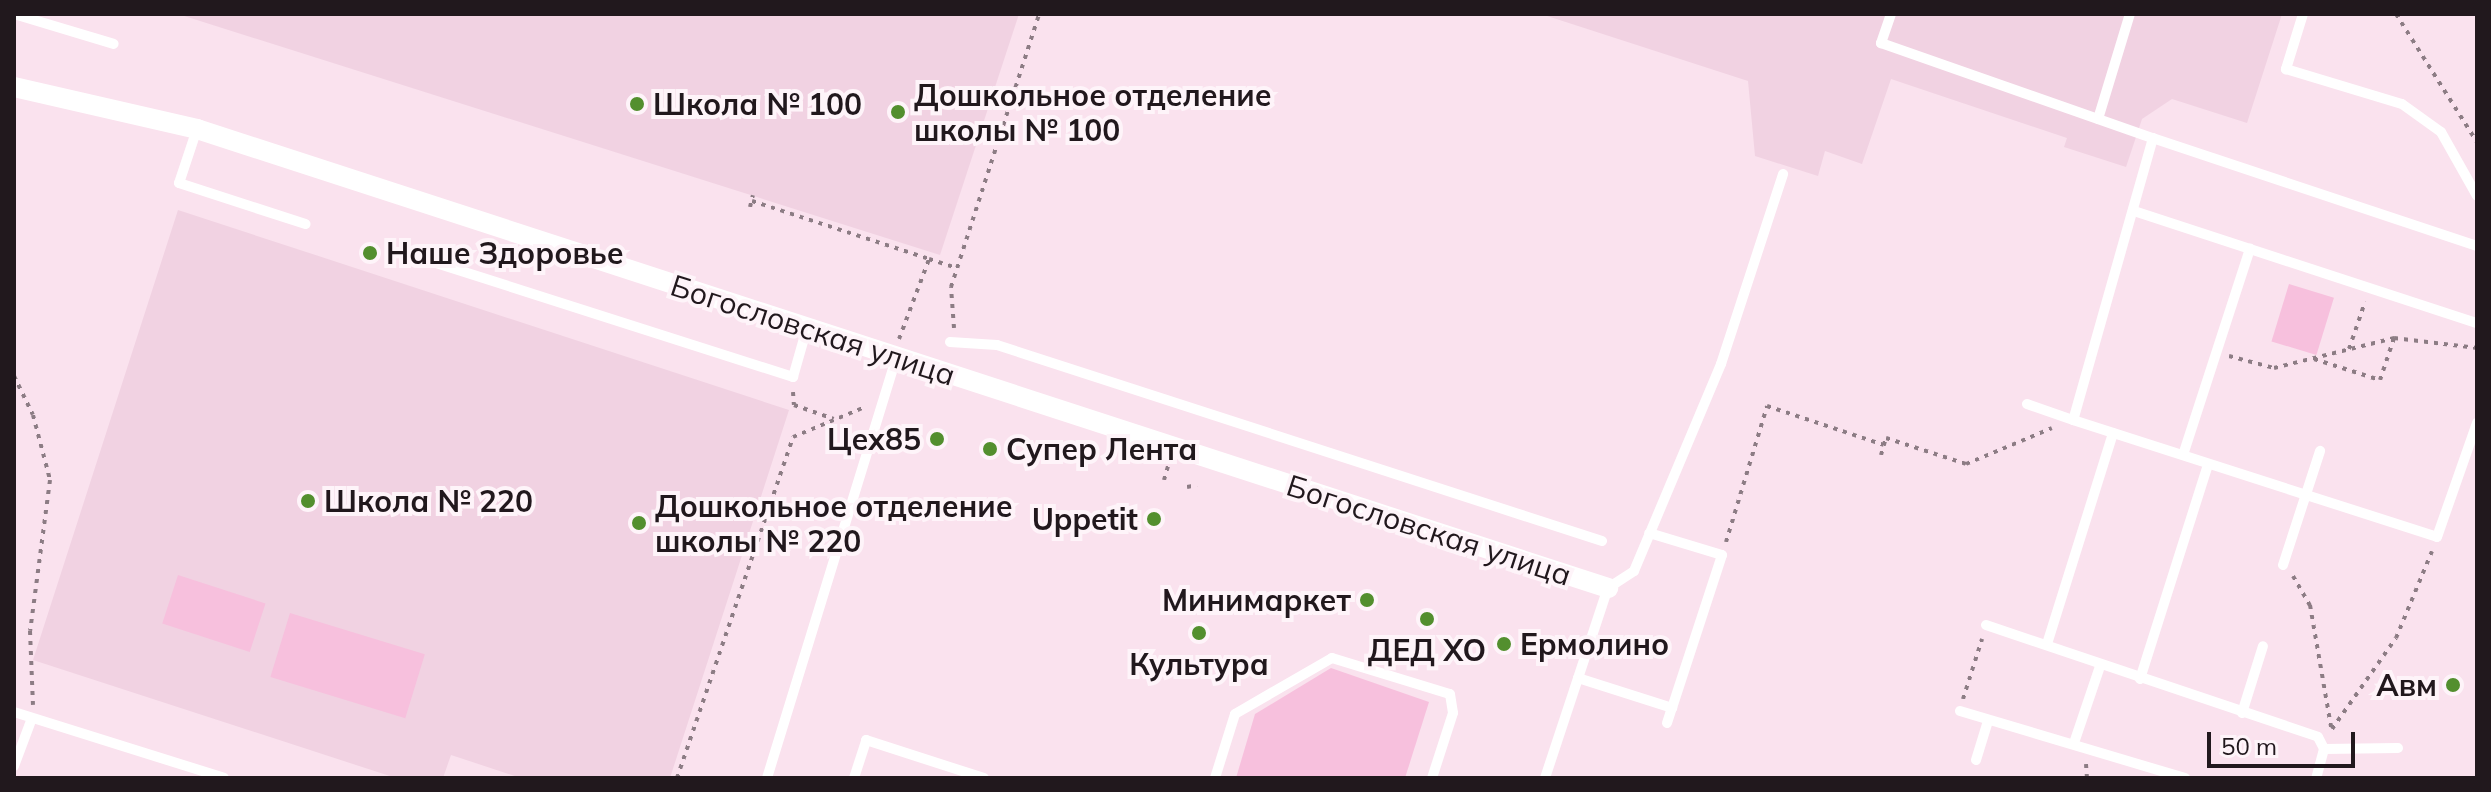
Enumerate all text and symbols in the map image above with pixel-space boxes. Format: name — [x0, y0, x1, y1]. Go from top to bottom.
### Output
place label: Дошкольное отделение школы № 100 — [914, 77, 1272, 148]
place label: Школа № 100 — [653, 86, 862, 122]
marker: Школа № 100 — [628, 95, 646, 113]
marker: Дошкольное отделение школы № 100 — [889, 103, 907, 121]
place label: Наше Здоровье — [386, 235, 624, 271]
marker: Наше Здоровье — [361, 244, 379, 262]
street label: Богословская улица — [666, 267, 960, 393]
place label: Цех85 — [827, 421, 921, 457]
marker: Цех85 — [928, 430, 946, 448]
place label: Супер Лента — [1006, 431, 1197, 467]
marker: Супер Лента — [981, 440, 999, 458]
street label: Богословская улица — [1282, 467, 1576, 593]
place label: Школа № 220 — [324, 483, 533, 519]
place label: Дошкольное отделение школы № 220 — [655, 488, 1013, 558]
marker: Школа № 220 — [299, 492, 317, 510]
place label: Uppetit — [1032, 501, 1138, 537]
marker: Uppetit — [1145, 510, 1163, 528]
marker: Дошкольное отделение школы № 220 — [630, 514, 648, 532]
place label: Минимаркет — [1162, 582, 1351, 618]
marker: Минимаркет — [1358, 591, 1376, 609]
marker: ДЕД ХО — [1418, 610, 1436, 628]
marker: Культура — [1190, 624, 1208, 642]
place label: Ермолино — [1520, 626, 1669, 662]
place label: ДЕД ХО — [1368, 632, 1486, 668]
marker: Ермолино — [1495, 635, 1513, 653]
place label: Культура — [1129, 646, 1269, 682]
place label: Авм — [2376, 667, 2437, 703]
marker: Авм — [2444, 676, 2462, 694]
scale bar — [2211, 716, 2359, 766]
text: 50 m — [2221, 731, 2277, 761]

